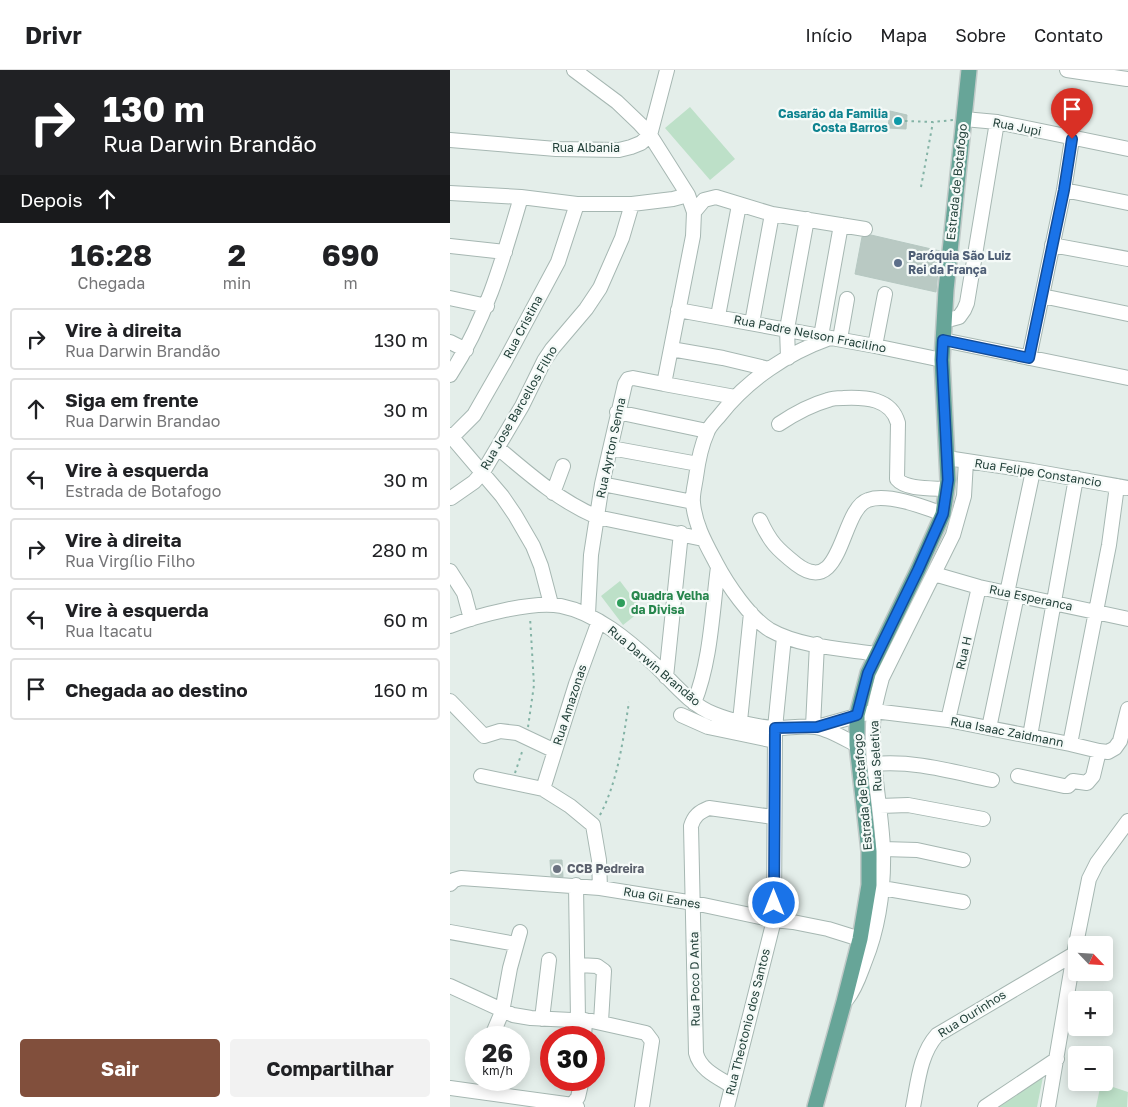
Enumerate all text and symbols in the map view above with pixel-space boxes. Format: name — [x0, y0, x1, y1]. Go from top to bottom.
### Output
text: Drivr — [25, 20, 82, 49]
text: Início — [805, 24, 852, 46]
text: Mapa — [880, 24, 927, 46]
text: Sobre — [955, 24, 1006, 46]
text: Contato — [1034, 24, 1103, 46]
text: 130 m — [103, 88, 205, 130]
pin — [1051, 88, 1093, 139]
icon: right — [20, 90, 85, 155]
icon: arrive — [1058, 95, 1086, 123]
place label: Casarão da Familia Costa Barros — [778, 106, 888, 135]
street label: Rua Jupi — [991, 114, 1043, 139]
marker: Casarão da Familia Costa Barros — [892, 115, 904, 127]
street label: Estrada de Botafogo — [943, 123, 970, 241]
text: Rua Darwin Brandão — [103, 130, 317, 157]
street label: Rua Albania — [552, 140, 620, 155]
icon: ahead — [93, 185, 121, 213]
text: Depois — [20, 188, 83, 211]
text: 16:28 — [71, 237, 152, 273]
text: 2 — [228, 237, 246, 273]
text: 690 — [322, 237, 379, 273]
place label: Paróquia São Luiz Rei da França — [908, 248, 1011, 277]
marker: Paróquia São Luiz Rei da França — [892, 257, 904, 269]
text: Chegada — [78, 273, 145, 293]
text: min — [223, 273, 251, 293]
text: m — [343, 273, 358, 293]
street label: Rua Cristina — [500, 293, 546, 361]
street label: Rua Padre Nelson Fracilino — [733, 311, 888, 356]
text: Vire à direita — [65, 318, 182, 341]
icon: right — [22, 325, 50, 353]
text: 130 m — [374, 328, 428, 351]
text: Rua Darwin Brandão — [65, 341, 220, 361]
street label: Rua Jose Barcellos Filho — [477, 343, 560, 473]
text: Siga em frente — [65, 388, 199, 411]
icon: ahead — [22, 395, 50, 423]
street label: Rua Ayrton Senna — [593, 396, 629, 500]
text: 30 m — [384, 398, 428, 421]
text: Rua Darwin Brandao — [65, 411, 220, 431]
street label: Rua Felipe Constancio — [974, 455, 1103, 490]
text: Vire à esquerda — [65, 458, 208, 481]
icon: left — [22, 465, 50, 493]
text: 30 m — [384, 468, 428, 491]
text: Estrada de Botafogo — [65, 481, 221, 501]
text: Vire à direita — [65, 528, 182, 551]
icon: right — [22, 535, 50, 563]
text: 280 m — [372, 538, 428, 561]
text: Rua Virgílio Filho — [65, 551, 195, 571]
street label: Rua Esperanca — [988, 581, 1074, 614]
place label: Quadra Velha da Divisa — [631, 588, 709, 617]
marker: Quadra Velha da Divisa — [615, 597, 627, 609]
text: Vire à esquerda — [65, 598, 208, 621]
icon: left — [22, 605, 50, 633]
text: 60 m — [383, 608, 428, 631]
text: Rua Itacatu — [65, 621, 152, 641]
street label: Rua Darwin Brandão — [605, 622, 704, 709]
street label: Rua H — [952, 635, 975, 671]
street label: Rua Amazonas — [549, 662, 590, 747]
icon: arrive — [22, 675, 50, 703]
text: Chegada ao destino — [65, 678, 248, 701]
text: 160 m — [374, 678, 428, 701]
street label: Rua Isaac Zaidmann — [949, 713, 1065, 750]
street label: Rua Seletiva — [866, 720, 885, 792]
street label: Estrada de Botafogo — [850, 733, 875, 851]
place label: CCB Pedreira — [567, 861, 644, 876]
marker: CCB Pedreira — [551, 863, 563, 875]
position arrow — [747, 876, 799, 928]
street label: Rua Gil Eanes — [622, 883, 702, 912]
street label: Rua Poco D Anta — [686, 931, 703, 1027]
north arrow — [1068, 936, 1112, 981]
map controls — [1068, 936, 1113, 1091]
street label: Rua Theotonio dos Santos — [722, 947, 773, 1097]
street label: Rua Ourinhos — [935, 987, 1008, 1040]
button: + — [1068, 991, 1113, 1036]
speed limit sign: 30 — [540, 1026, 605, 1091]
text: 26 — [482, 1037, 513, 1068]
button: Sair — [20, 1039, 220, 1097]
button: Compartilhar — [230, 1039, 430, 1097]
button: − — [1068, 1046, 1113, 1091]
text: km/h — [482, 1063, 513, 1078]

